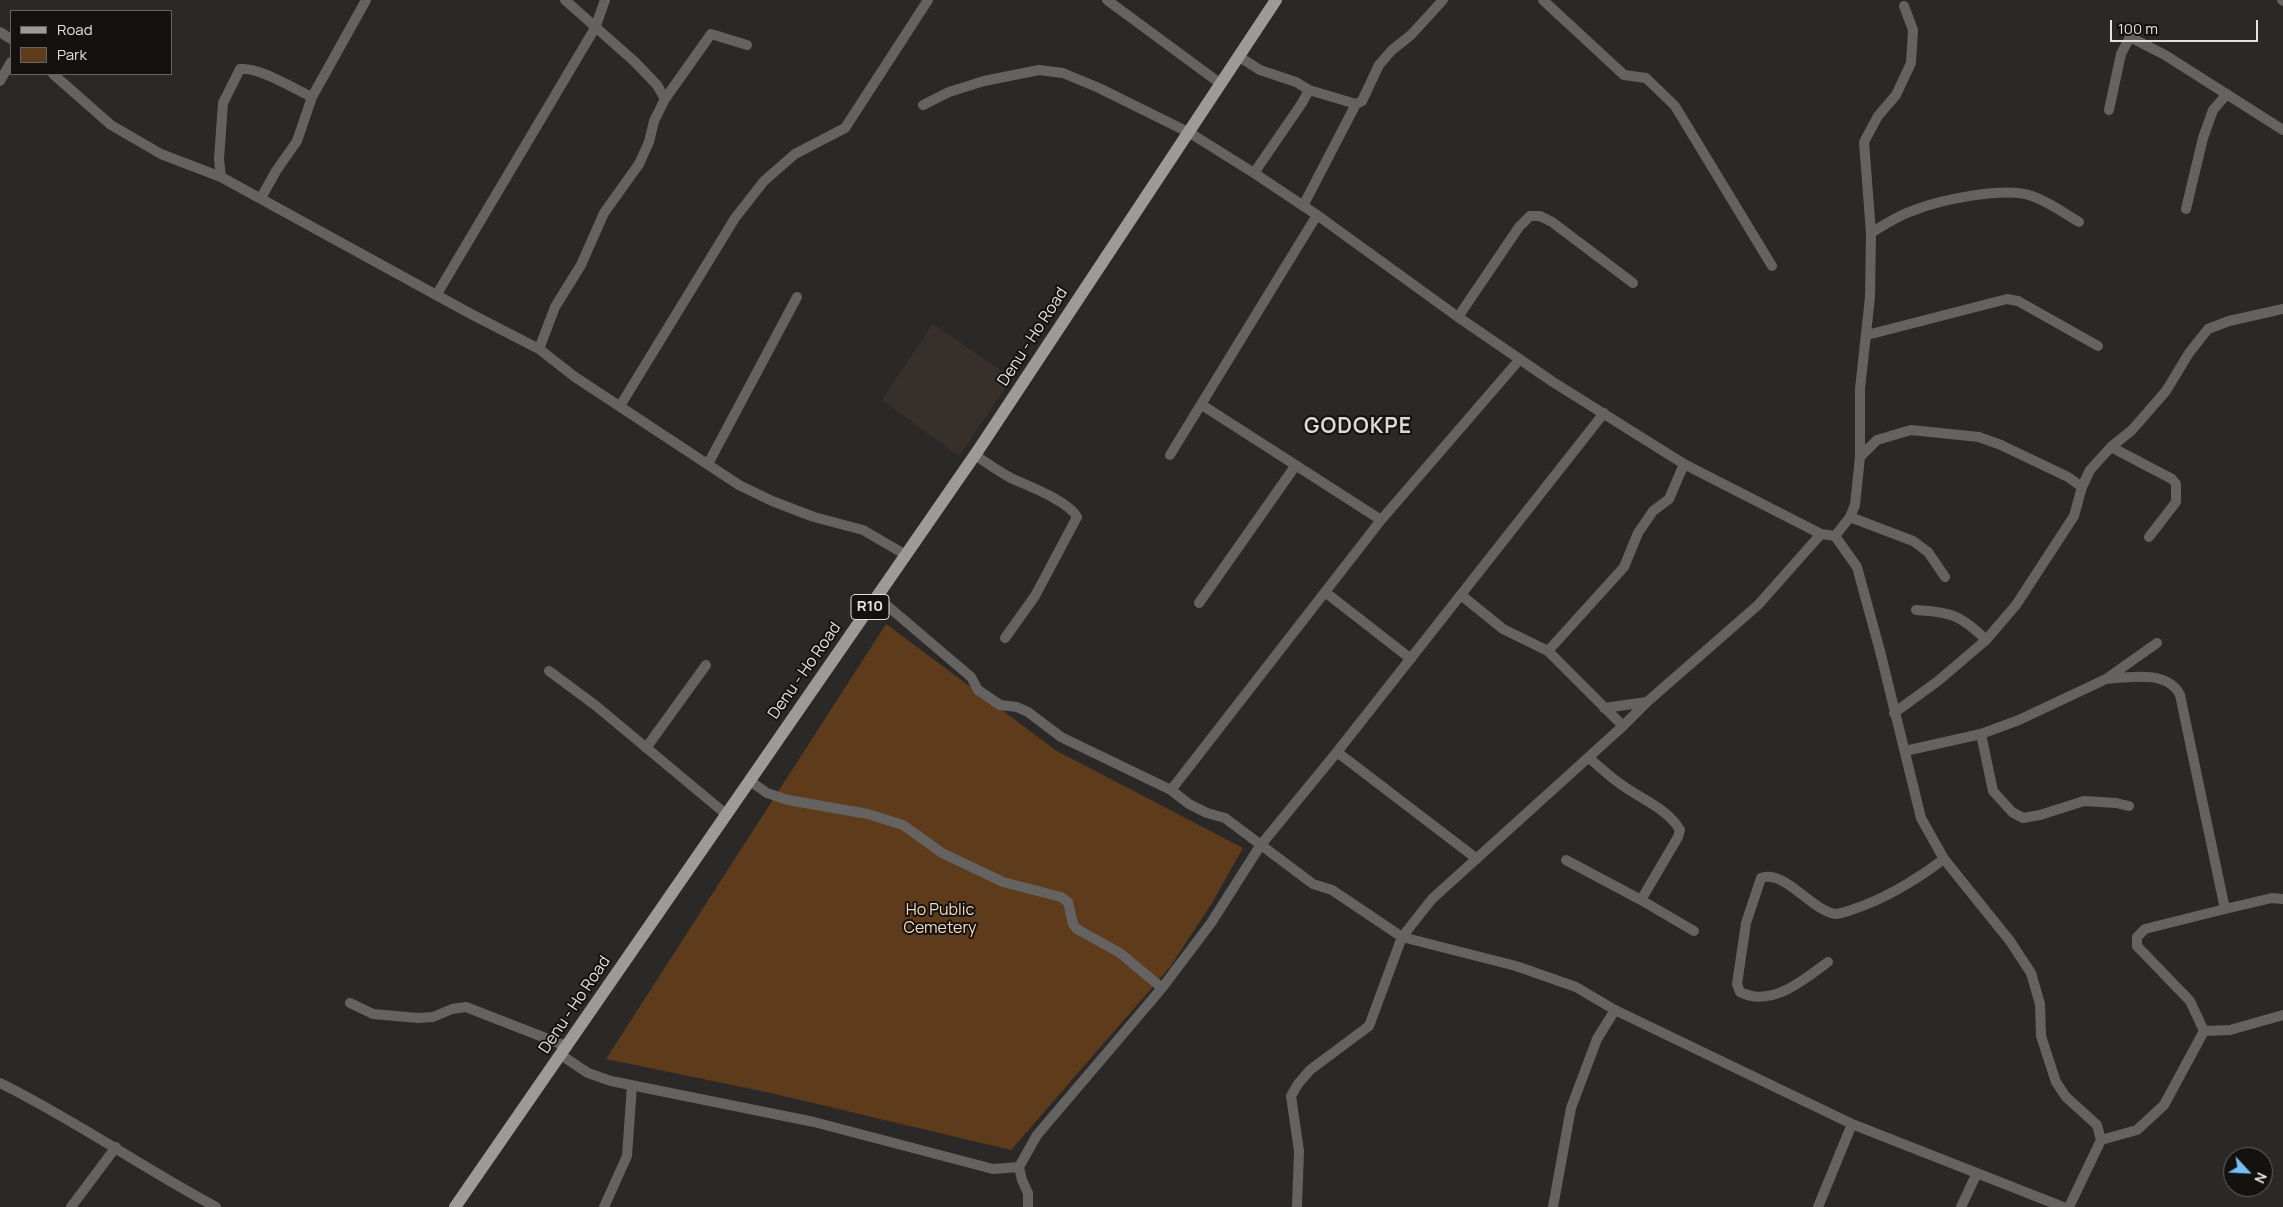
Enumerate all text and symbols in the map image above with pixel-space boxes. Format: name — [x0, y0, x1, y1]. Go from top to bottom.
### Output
legend — [10, 10, 172, 75]
scale bar — [2113, 10, 2260, 42]
text: 100 m — [2118, 18, 2158, 39]
text: Road — [57, 19, 93, 40]
text: Park — [57, 44, 87, 65]
street label: Denu - Ho Road — [994, 284, 1072, 390]
district label: GODOKPE — [1303, 414, 1413, 440]
road number: R10 — [851, 594, 889, 620]
street label: Denu - Ho Road — [765, 619, 845, 723]
park label: Ho Public Cemetery — [904, 901, 976, 939]
street label: Denu - Ho Road — [535, 953, 615, 1057]
north arrow — [2223, 1147, 2273, 1197]
text: N — [2250, 1170, 2272, 1187]

